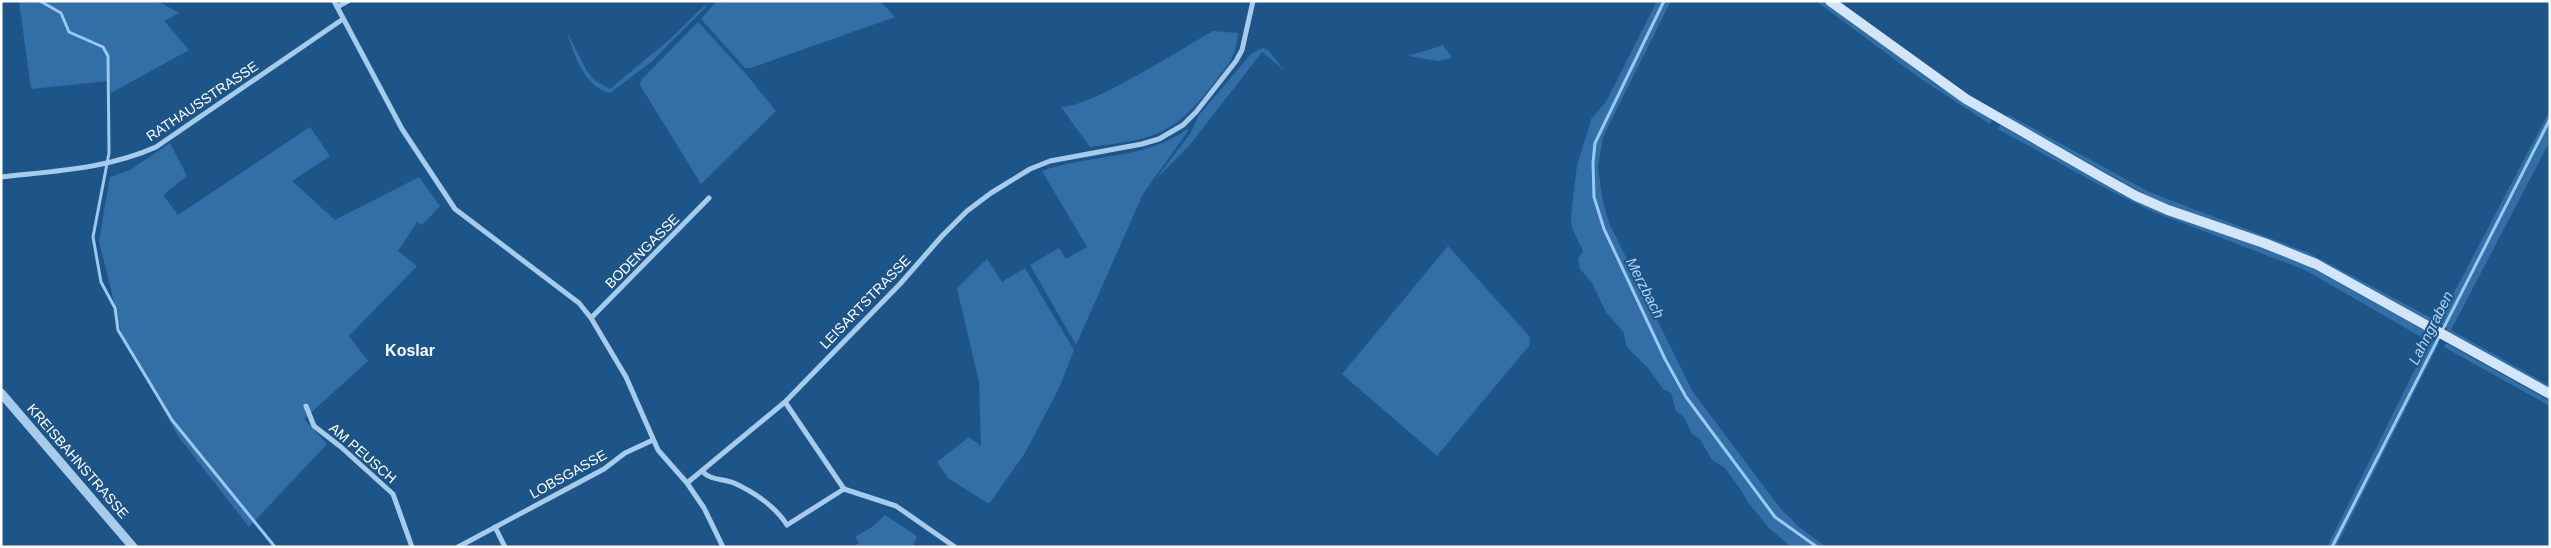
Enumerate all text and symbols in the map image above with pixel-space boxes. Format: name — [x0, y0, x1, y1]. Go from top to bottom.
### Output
street label: RATHAUSSTRASSE — [143, 58, 261, 144]
street label: BODENGASSE — [602, 211, 682, 291]
street label: LEISARTSTRASSE — [816, 252, 914, 352]
water label: Merzbach — [1623, 255, 1668, 321]
water label: Lahngraben — [2405, 288, 2456, 367]
district label: Koslar — [385, 342, 435, 359]
street label: KREISBAHNSTRASSE — [24, 401, 132, 521]
street label: AM PEUSCH — [326, 420, 400, 486]
street label: LOBSGASSE — [527, 446, 609, 502]

